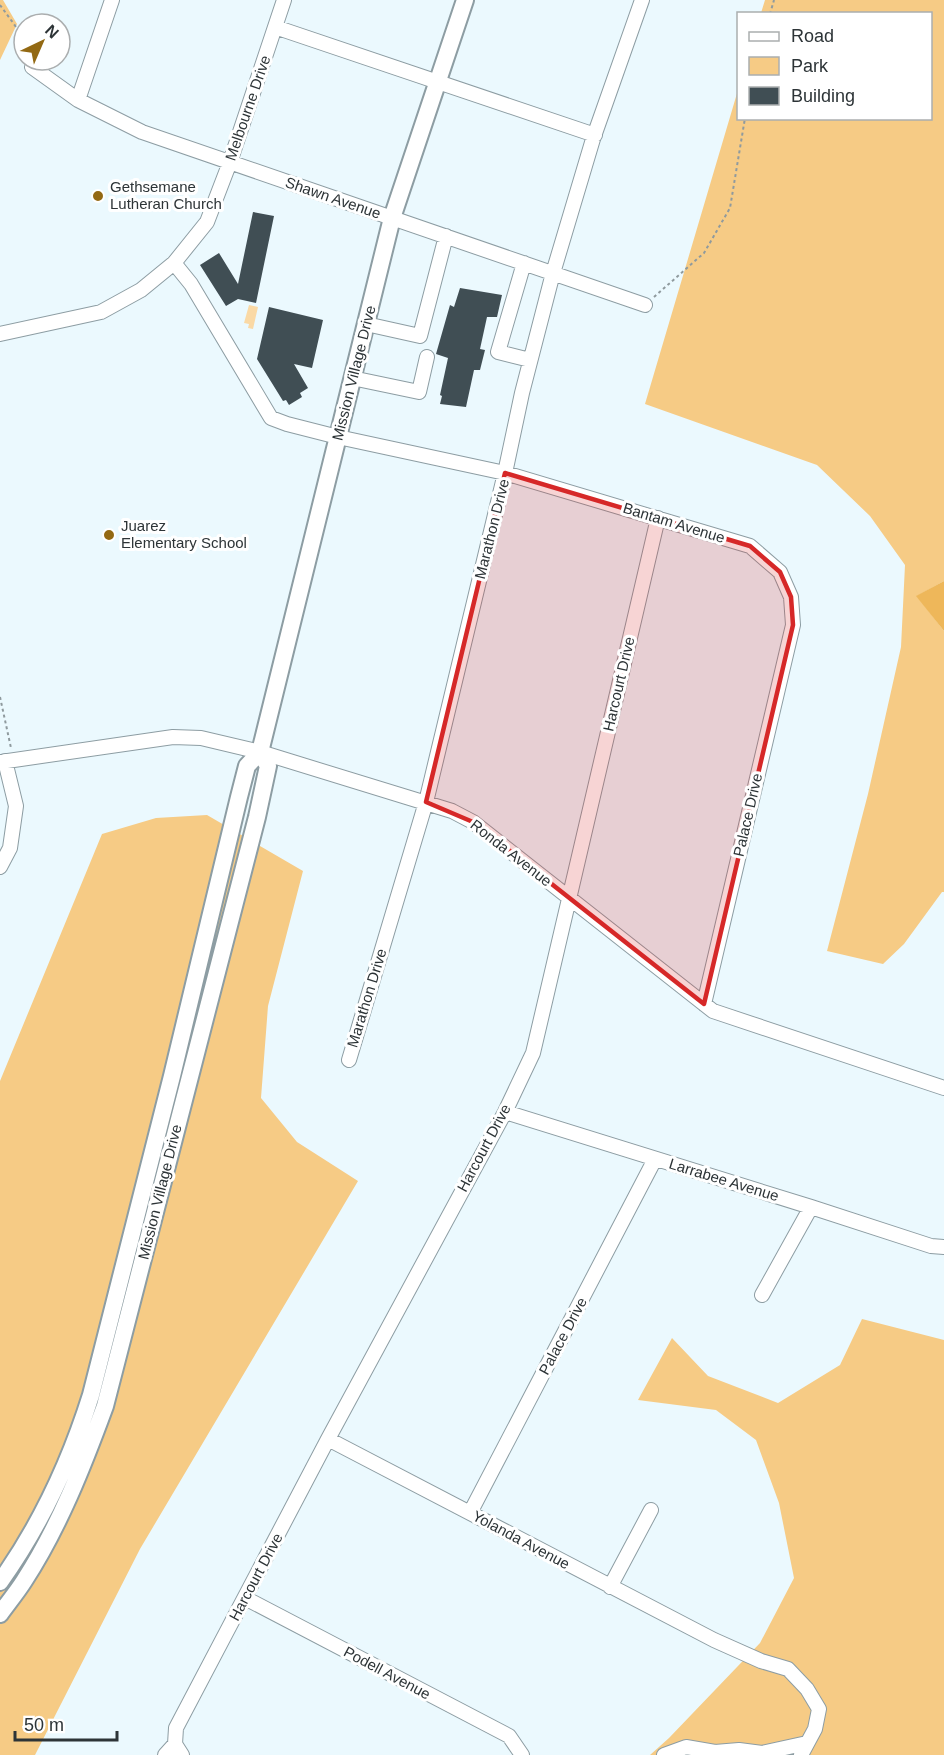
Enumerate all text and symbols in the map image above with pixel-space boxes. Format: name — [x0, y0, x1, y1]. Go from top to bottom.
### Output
north arrow — [12, 12, 72, 72]
legend — [737, 12, 932, 120]
text: N — [42, 21, 62, 42]
text: Road — [791, 26, 834, 46]
street label: Melbourne Drive — [222, 53, 273, 163]
text: Park — [791, 56, 829, 76]
text: Building — [791, 86, 855, 106]
street label: Shawn Avenue — [283, 173, 383, 222]
place label: Gethsemane Lutheran Church — [110, 178, 222, 212]
marker: Gethsemane Lutheran Church — [91, 189, 105, 203]
street label: Mission Village Drive — [328, 303, 379, 442]
street label: Marathon Drive — [471, 477, 512, 581]
street label: Bantam Avenue — [621, 499, 727, 546]
place label: Juarez Elementary School — [121, 517, 247, 551]
marker: Juarez Elementary School — [102, 528, 116, 542]
street label: Harcourt Drive — [599, 635, 638, 733]
street label: Palace Drive — [730, 772, 765, 858]
street label: Ronda Avenue — [467, 816, 555, 890]
street label: Marathon Drive — [343, 946, 390, 1049]
street label: Harcourt Drive — [453, 1101, 514, 1194]
street label: Mission Village Drive — [134, 1122, 185, 1261]
street label: Larrabee Avenue — [667, 1155, 781, 1204]
street label: Palace Drive — [535, 1294, 590, 1377]
street label: Yolanda Avenue — [470, 1507, 573, 1572]
street label: Harcourt Drive — [225, 1530, 286, 1623]
street label: Podell Avenue — [341, 1643, 433, 1703]
scale bar — [15, 1704, 117, 1742]
text: 50 m — [24, 1715, 64, 1735]

